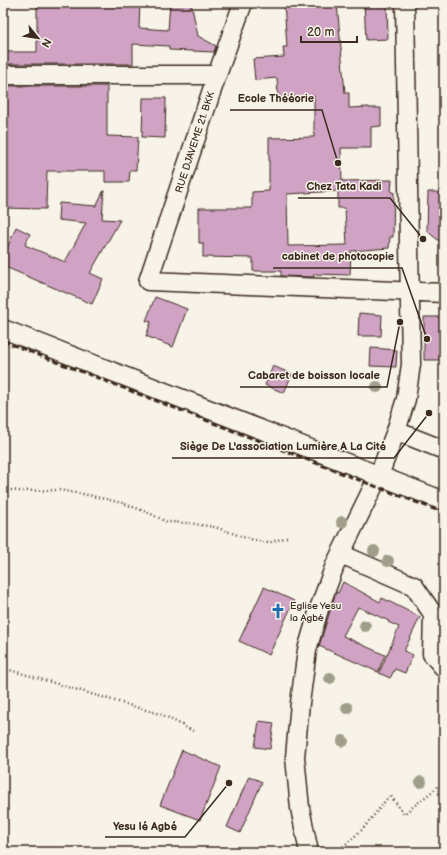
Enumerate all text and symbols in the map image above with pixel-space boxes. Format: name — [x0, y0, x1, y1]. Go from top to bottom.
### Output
north arrow — [18, 18, 58, 58]
scale bar — [301, 18, 357, 44]
text: 20 m — [307, 25, 334, 40]
text: N — [39, 36, 54, 50]
callout: Ecole Thééorie — [230, 87, 322, 110]
street label: RUE DJAVEME 21. BKK — [173, 90, 217, 194]
text: Ecole Thééorie — [238, 92, 314, 105]
callout: Chez Tata Kadi — [298, 175, 390, 198]
text: Chez Tata Kadi — [306, 180, 382, 193]
callout: cabinet de photocopie — [273, 245, 402, 268]
text: cabinet de photocopie — [282, 250, 394, 263]
callout: Cabaret de boisson locale — [240, 364, 387, 387]
text: Cabaret de boisson locale — [248, 369, 380, 382]
callout: Siège De L'association Lumière A La Cité — [172, 435, 394, 458]
text: Siège De L'association Lumière A La Cité — [180, 440, 386, 453]
place label: Eglise Yesu la Agbé — [290, 600, 341, 624]
church icon: Eglise Yesu la Agbé — [269, 602, 287, 620]
callout: Yesu lé Agbé — [105, 814, 185, 837]
text: Yesu lé Agbé — [113, 820, 177, 833]

